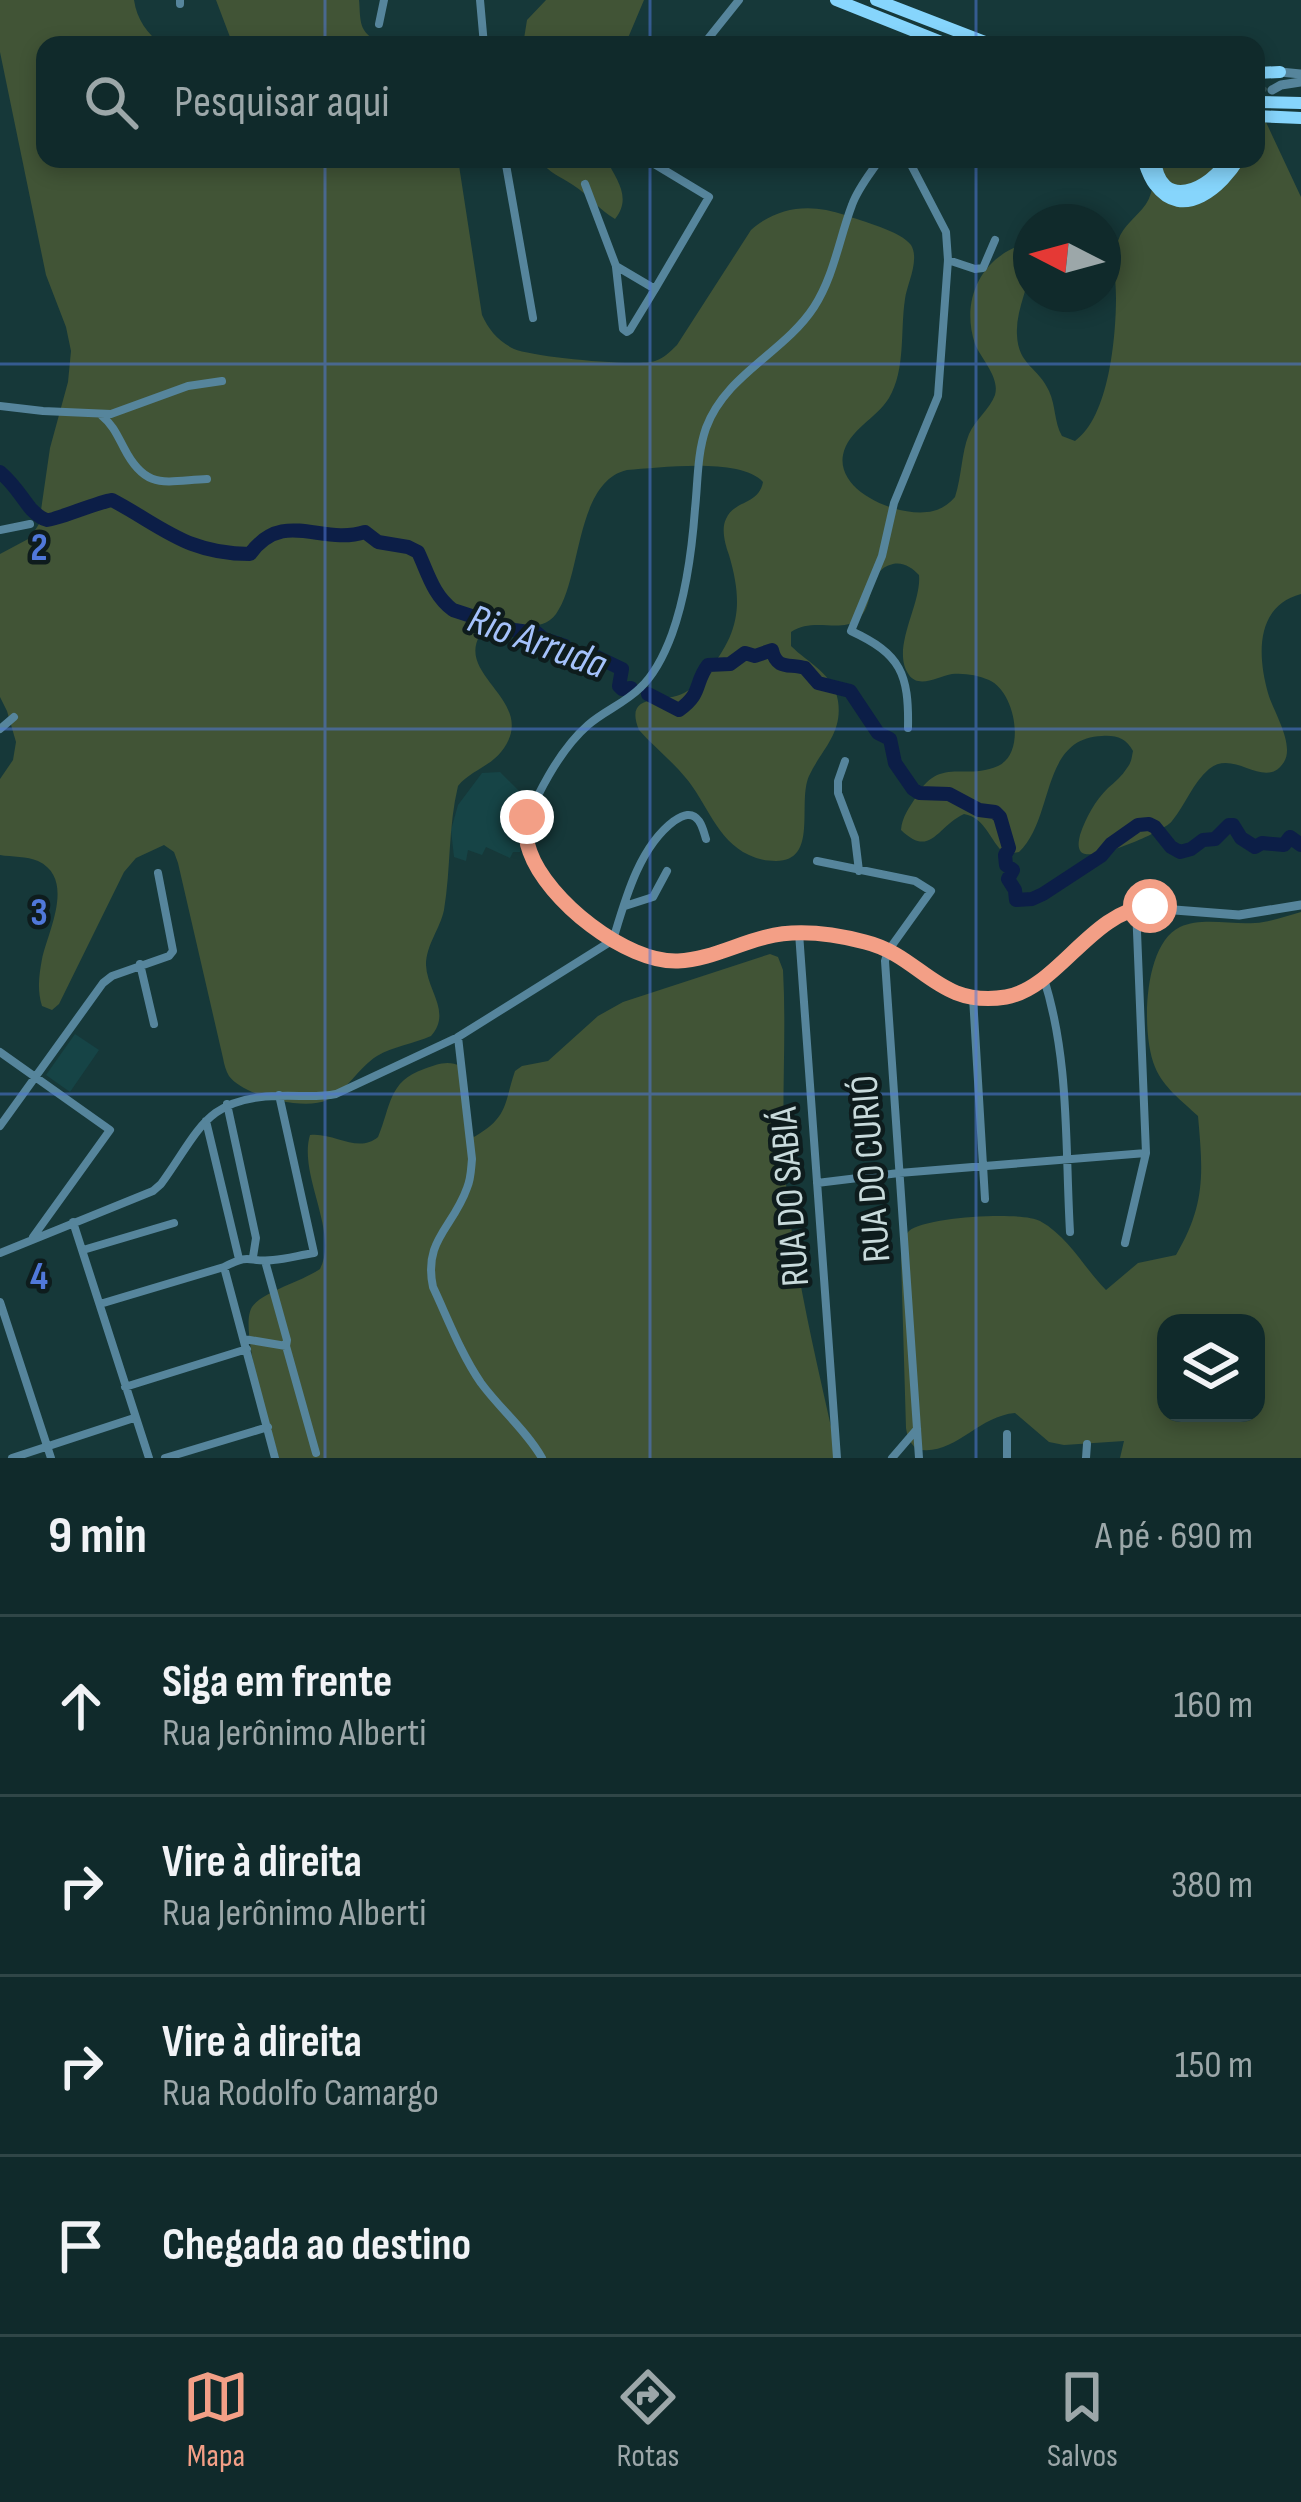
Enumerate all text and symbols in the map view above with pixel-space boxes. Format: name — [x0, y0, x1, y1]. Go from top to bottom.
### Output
search box — [36, 36, 1265, 168]
icon: search — [78, 69, 144, 135]
text: Pesquisar aqui — [174, 75, 390, 130]
north arrow — [1013, 204, 1121, 312]
text: 2 — [30, 525, 48, 572]
water label: Rio Arruda — [461, 594, 613, 691]
route end — [500, 790, 554, 844]
route start — [1123, 879, 1177, 933]
text: 3 — [30, 890, 48, 937]
street label: RUA DO CURIÓ — [842, 1074, 901, 1264]
street label: RUA DO SABIÁ — [761, 1105, 820, 1288]
text: 4 — [30, 1254, 48, 1301]
map controls — [1157, 1314, 1265, 1422]
button: layers — [1157, 1314, 1265, 1422]
text: 9 min — [48, 1506, 147, 1567]
text: A pé · 690 m — [1095, 1513, 1253, 1560]
text: Siga em frente — [162, 1655, 392, 1710]
icon: ahead — [48, 1673, 114, 1739]
text: 160 m — [1174, 1682, 1253, 1729]
text: Rua Jerônimo Alberti — [162, 1710, 426, 1757]
text: Vire à direita — [162, 1835, 362, 1890]
icon: right — [48, 1853, 114, 1919]
text: 380 m — [1171, 1862, 1253, 1909]
text: Rua Jerônimo Alberti — [162, 1890, 426, 1937]
text: Vire à direita — [162, 2015, 362, 2070]
icon: right — [48, 2033, 114, 2099]
text: 150 m — [1175, 2042, 1253, 2089]
text: Rua Rodolfo Camargo — [162, 2070, 439, 2117]
icon: arrive — [48, 2213, 114, 2279]
text: Chegada ao destino — [162, 2218, 471, 2273]
tab: Mapa — [183, 2364, 249, 2476]
tab: Rotas — [615, 2364, 681, 2476]
tab: Salvos — [1047, 2364, 1118, 2476]

